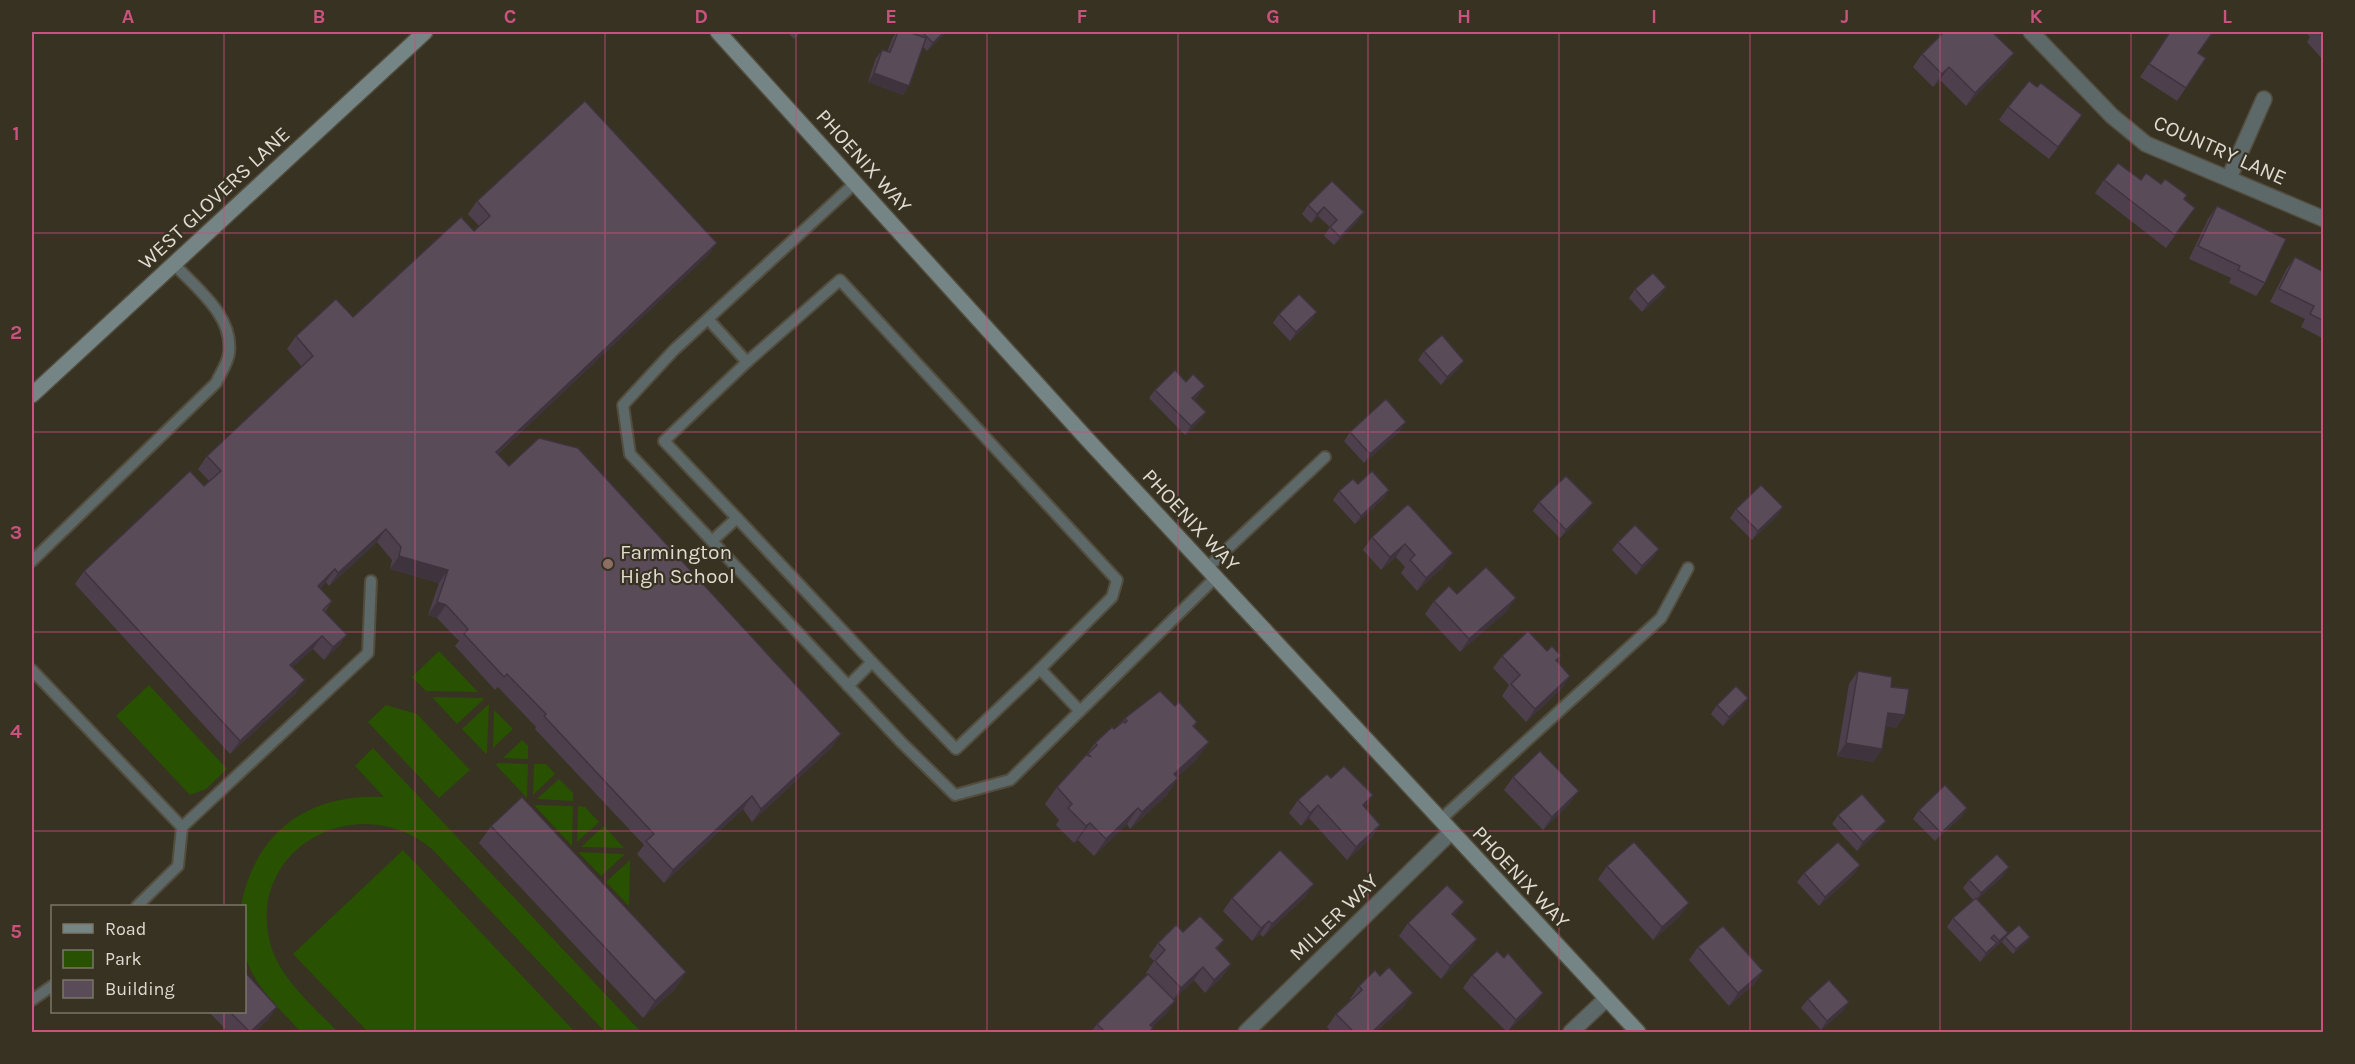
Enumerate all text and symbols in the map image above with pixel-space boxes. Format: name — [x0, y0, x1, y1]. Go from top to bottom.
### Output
text: A — [122, 5, 135, 28]
text: B — [313, 5, 325, 28]
text: C — [504, 5, 516, 28]
text: D — [694, 5, 708, 28]
text: E — [885, 5, 897, 28]
text: F — [1077, 5, 1088, 28]
text: G — [1266, 5, 1280, 28]
text: H — [1457, 5, 1471, 28]
text: I — [1651, 5, 1657, 28]
text: J — [1841, 5, 1849, 28]
text: K — [2029, 5, 2043, 28]
text: L — [2222, 5, 2232, 28]
street label: PHOENIX WAY — [811, 104, 917, 218]
street label: COUNTRY LANE — [2150, 110, 2290, 190]
text: 1 — [12, 122, 20, 145]
street label: WEST GLOVERS LANE — [134, 122, 294, 274]
text: 2 — [10, 321, 22, 344]
street label: PHOENIX WAY — [1138, 464, 1245, 576]
text: 3 — [10, 521, 22, 544]
place label: Farmington High School — [620, 540, 735, 588]
marker: Farmington High School — [601, 557, 615, 571]
text: 4 — [10, 720, 22, 743]
street label: PHOENIX WAY — [1468, 821, 1575, 933]
street label: MILLER WAY — [1285, 868, 1384, 965]
legend — [51, 905, 246, 1013]
text: Road — [105, 918, 146, 940]
text: 5 — [10, 920, 22, 943]
text: Park — [105, 948, 142, 970]
text: Building — [105, 978, 175, 1000]

